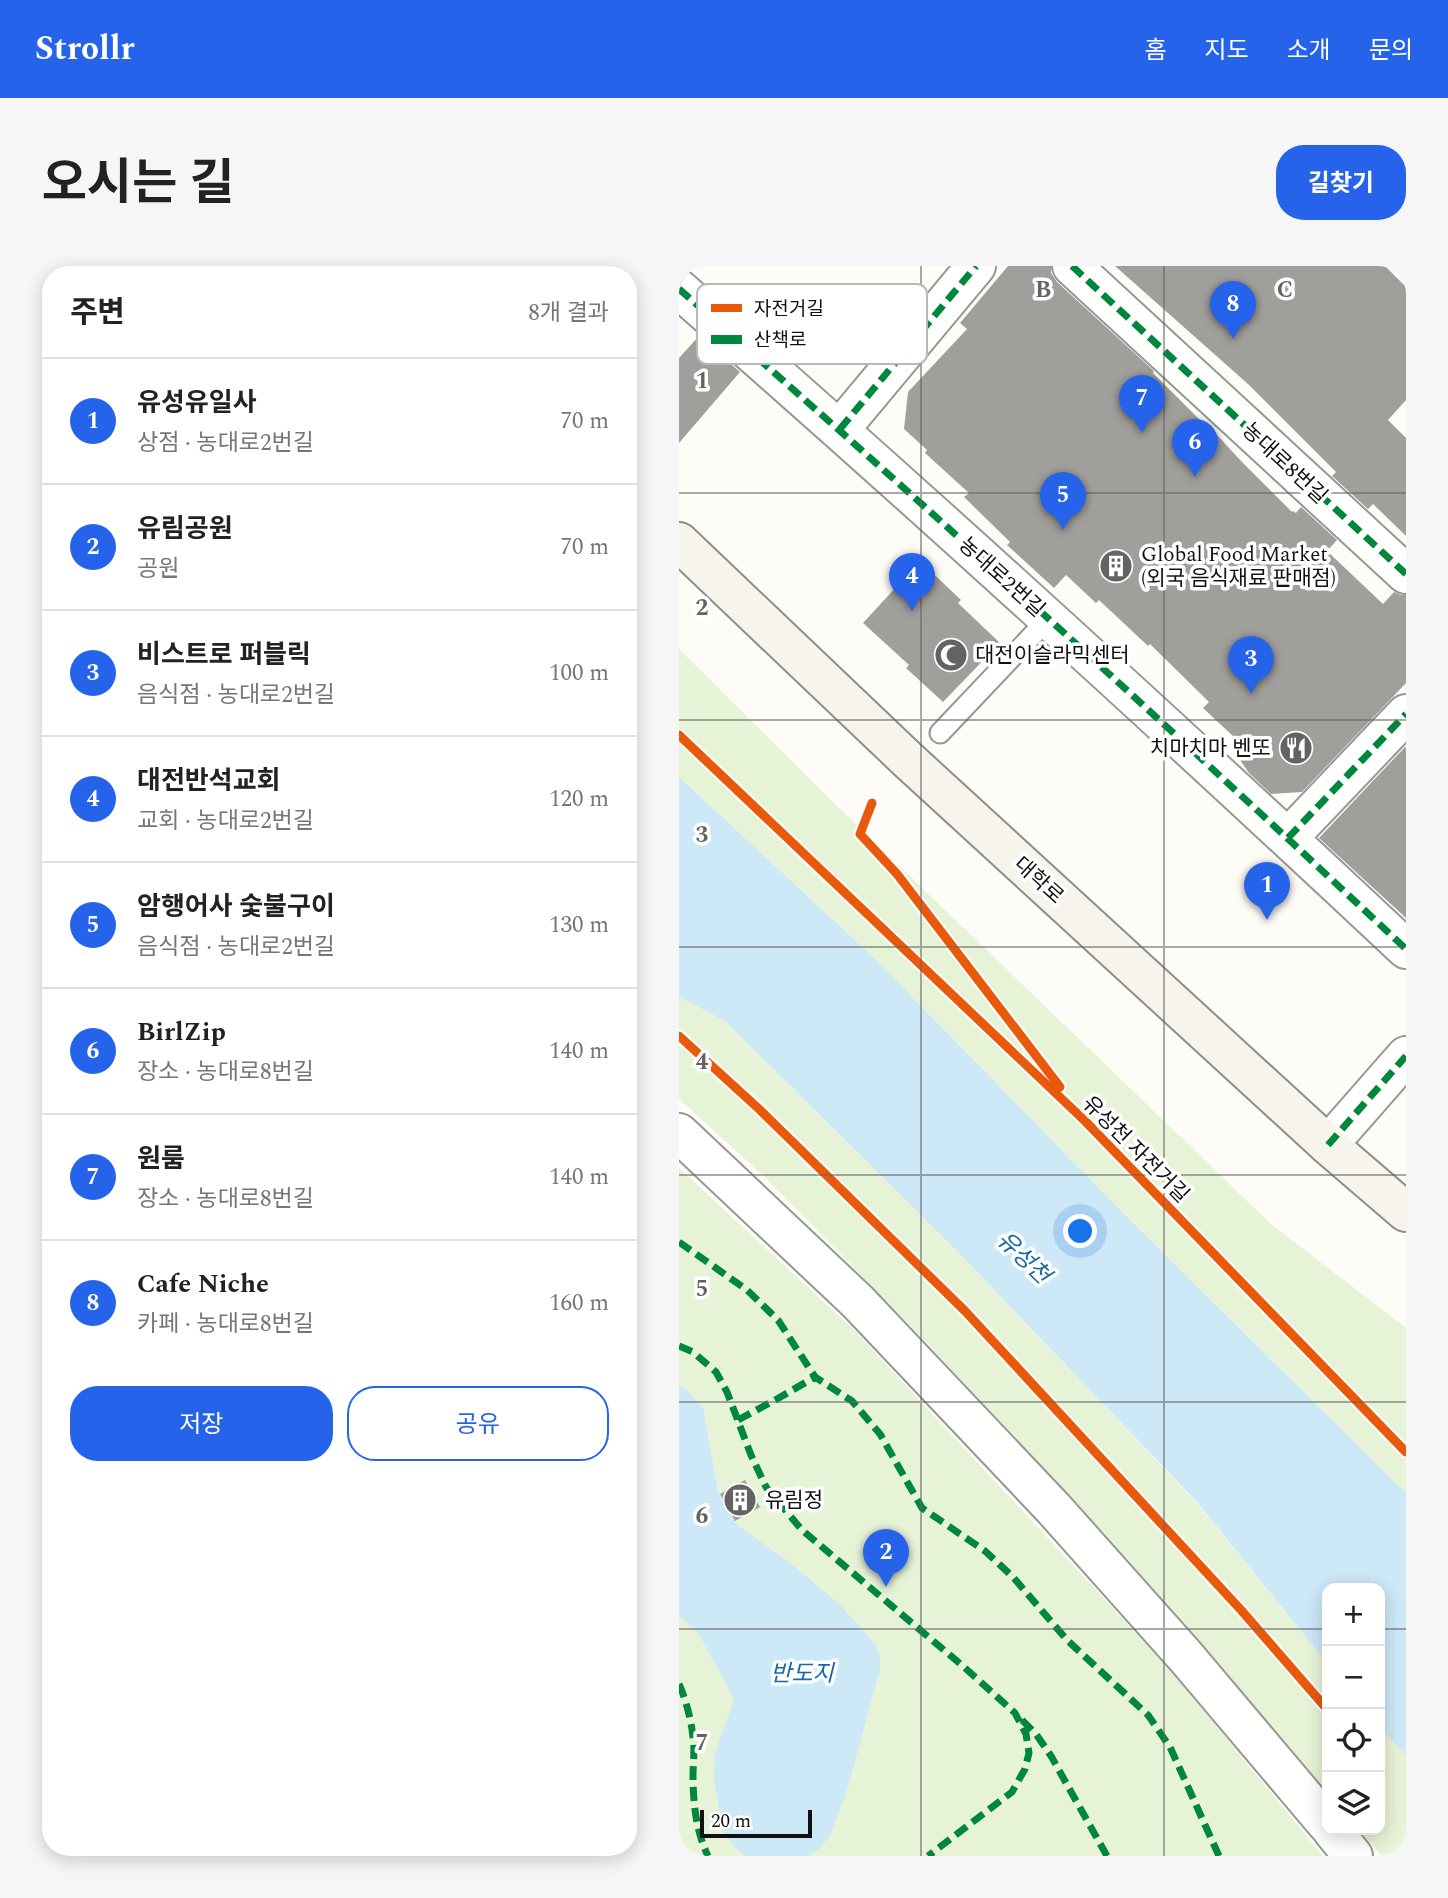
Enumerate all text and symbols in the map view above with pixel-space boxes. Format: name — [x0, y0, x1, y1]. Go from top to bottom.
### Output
text: Strollr — [35, 24, 135, 74]
text: 홈 — [1144, 33, 1166, 69]
text: 지도 — [1204, 33, 1249, 69]
text: 소개 — [1287, 33, 1331, 69]
text: 문의 — [1369, 33, 1413, 69]
button: 길찾기 — [1276, 145, 1406, 220]
text: 오시는 길 — [42, 147, 235, 222]
text: B — [1035, 273, 1051, 308]
text: C — [1277, 273, 1293, 308]
pin: 8 — [1210, 281, 1256, 339]
legend — [697, 284, 927, 364]
text: 주변 — [70, 290, 125, 336]
text: 자전거길 — [754, 295, 824, 324]
text: 8개 결과 — [528, 296, 609, 331]
text: 산책로 — [754, 326, 806, 355]
text: 1 — [696, 364, 708, 399]
pin: 7 — [1119, 375, 1165, 433]
text: 유성유일사 — [137, 383, 257, 423]
text: 1 — [87, 404, 99, 439]
text: 70 m — [560, 404, 609, 439]
street label: 농대로8번길 — [1234, 416, 1334, 512]
pin: 6 — [1172, 419, 1218, 477]
text: 상점 · 농대로2번길 — [137, 426, 314, 461]
pin: 5 — [1040, 472, 1086, 530]
text: 유림공원 — [137, 509, 233, 549]
text: 2 — [87, 530, 99, 565]
text: 70 m — [560, 530, 609, 565]
street label: 농대로2번길 — [951, 530, 1052, 625]
place label: Global Food Market (외국 음식재료 판매점) — [1141, 539, 1336, 595]
building icon: Global Food Market (외국 음식재료 판매점) — [1097, 547, 1135, 585]
text: 공원 — [137, 552, 179, 587]
pin: 4 — [889, 553, 935, 611]
text: 2 — [696, 591, 709, 626]
text: 비스트로 퍼블릭 — [137, 635, 311, 675]
mosque icon: 대전이슬라믹센터 — [932, 636, 970, 674]
pin: 3 — [1228, 636, 1274, 694]
place label: 대전이슬라믹센터 — [975, 640, 1130, 672]
text: 3 — [87, 656, 99, 691]
text: 100 m — [549, 656, 609, 691]
text: 음식점 · 농대로2번길 — [137, 678, 335, 713]
restaurant icon: 치마치마 벤또 — [1277, 729, 1315, 767]
place label: 치마치마 벤또 — [1150, 733, 1271, 765]
text: 대전반석교회 — [137, 761, 281, 801]
text: 4 — [87, 782, 99, 817]
text: 120 m — [549, 782, 609, 817]
text: 교회 · 농대로2번길 — [137, 804, 314, 839]
text: 3 — [696, 818, 709, 853]
street label: 대학로 — [1006, 849, 1071, 912]
pin: 1 — [1244, 862, 1290, 920]
text: 암행어사 숯불구이 — [137, 887, 335, 927]
text: 5 — [87, 908, 99, 943]
text: 130 m — [549, 908, 609, 943]
text: 음식점 · 농대로2번길 — [137, 930, 335, 965]
text: BirlZip — [137, 1012, 226, 1052]
text: 6 — [87, 1034, 99, 1069]
text: 140 m — [549, 1034, 609, 1069]
text: 4 — [696, 1045, 709, 1080]
text: 장소 · 농대로8번길 — [137, 1055, 314, 1090]
street label: 유성천 자전거길 — [1074, 1089, 1196, 1211]
text: 원룸 — [137, 1139, 185, 1179]
text: 7 — [87, 1160, 99, 1195]
text: 140 m — [549, 1160, 609, 1195]
text: 장소 · 농대로8번길 — [137, 1182, 314, 1217]
your location — [1063, 1214, 1097, 1248]
water label: 유성천 — [988, 1223, 1060, 1295]
text: Cafe Niche — [137, 1264, 269, 1304]
text: 5 — [696, 1272, 708, 1307]
text: 8 — [87, 1286, 99, 1321]
text: 160 m — [549, 1286, 609, 1321]
text: 카페 · 농대로8번길 — [137, 1307, 314, 1342]
button: 저장 — [70, 1386, 333, 1461]
button: 공유 — [347, 1386, 609, 1461]
building icon: 유림정 — [721, 1481, 759, 1519]
place label: 유림정 — [765, 1485, 823, 1517]
text: 6 — [696, 1499, 709, 1534]
pin: 2 — [863, 1529, 909, 1587]
map controls — [1322, 1583, 1385, 1835]
button: + — [1322, 1583, 1385, 1646]
button: − — [1322, 1646, 1385, 1709]
water label: 반도지 — [770, 1657, 836, 1692]
button: locate — [1322, 1709, 1385, 1772]
text: 7 — [696, 1726, 708, 1761]
button: layers — [1322, 1772, 1385, 1835]
scale bar — [700, 1807, 812, 1839]
text: 20 m — [711, 1807, 751, 1836]

